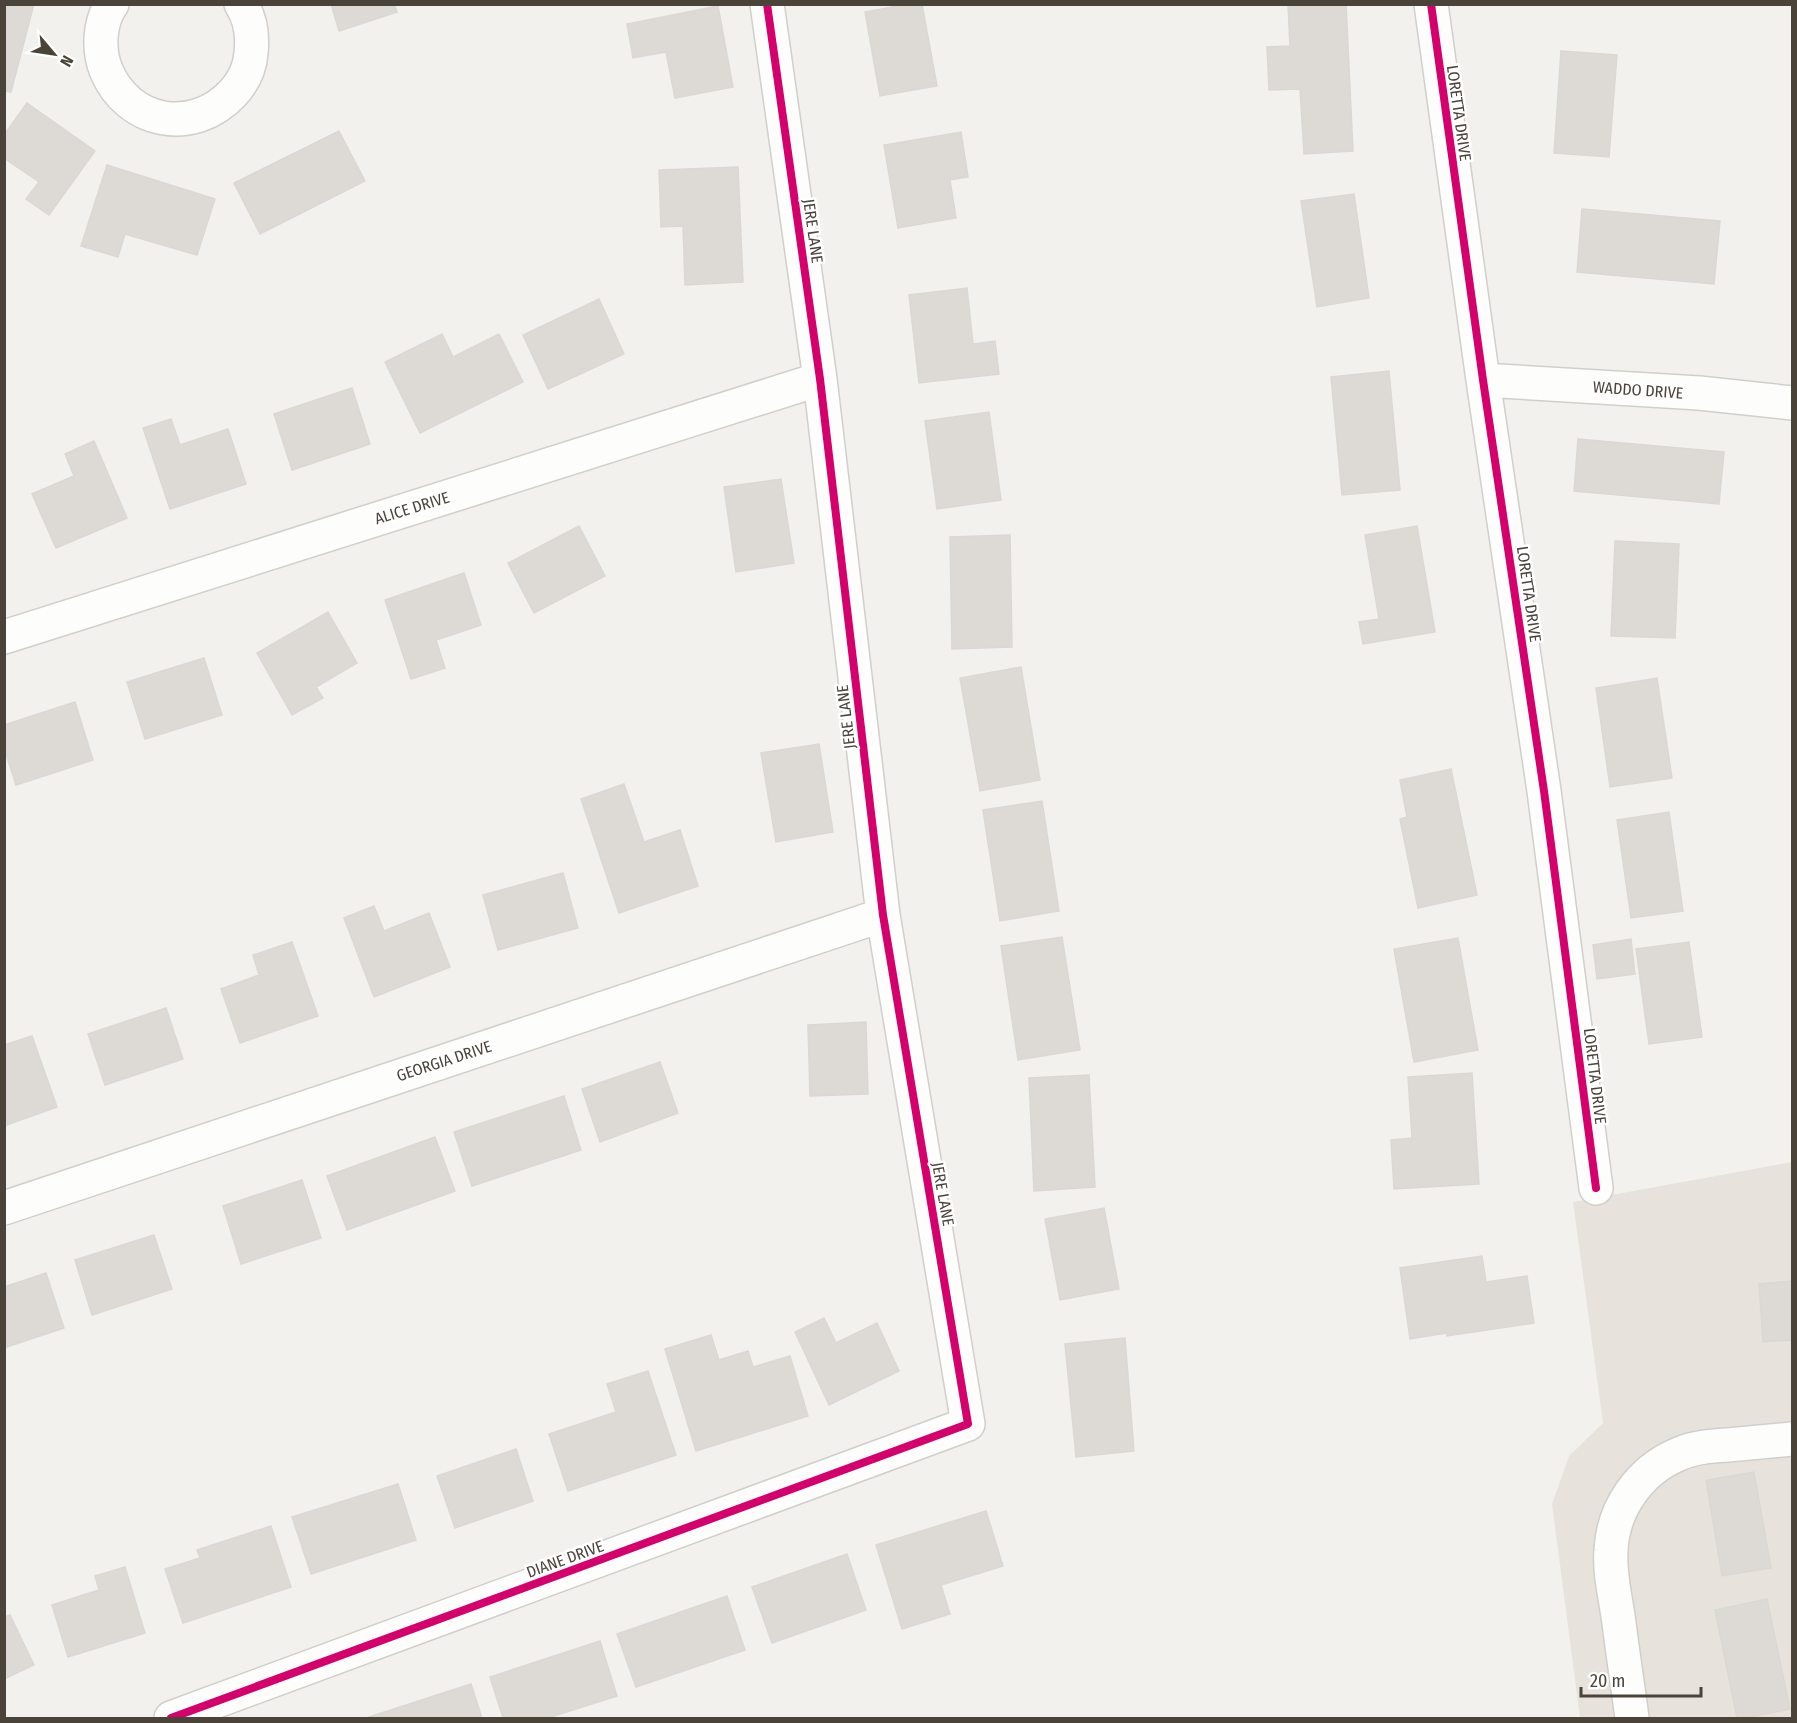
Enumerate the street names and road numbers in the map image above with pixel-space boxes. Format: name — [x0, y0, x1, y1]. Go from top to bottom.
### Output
street label: LORETTA DRIVE — [1443, 64, 1475, 162]
street label: JERE LANE — [799, 198, 827, 264]
street label: WADDO DRIVE — [1592, 377, 1684, 403]
street label: ALICE DRIVE — [372, 488, 452, 528]
street label: LORETTA DRIVE — [1513, 545, 1545, 643]
street label: JERE LANE — [833, 684, 859, 750]
street label: LORETTA DRIVE — [1580, 1027, 1610, 1125]
street label: GEORGIA DRIVE — [394, 1037, 494, 1085]
street label: JERE LANE — [928, 1161, 958, 1227]
street label: DIANE DRIVE — [524, 1536, 606, 1582]

